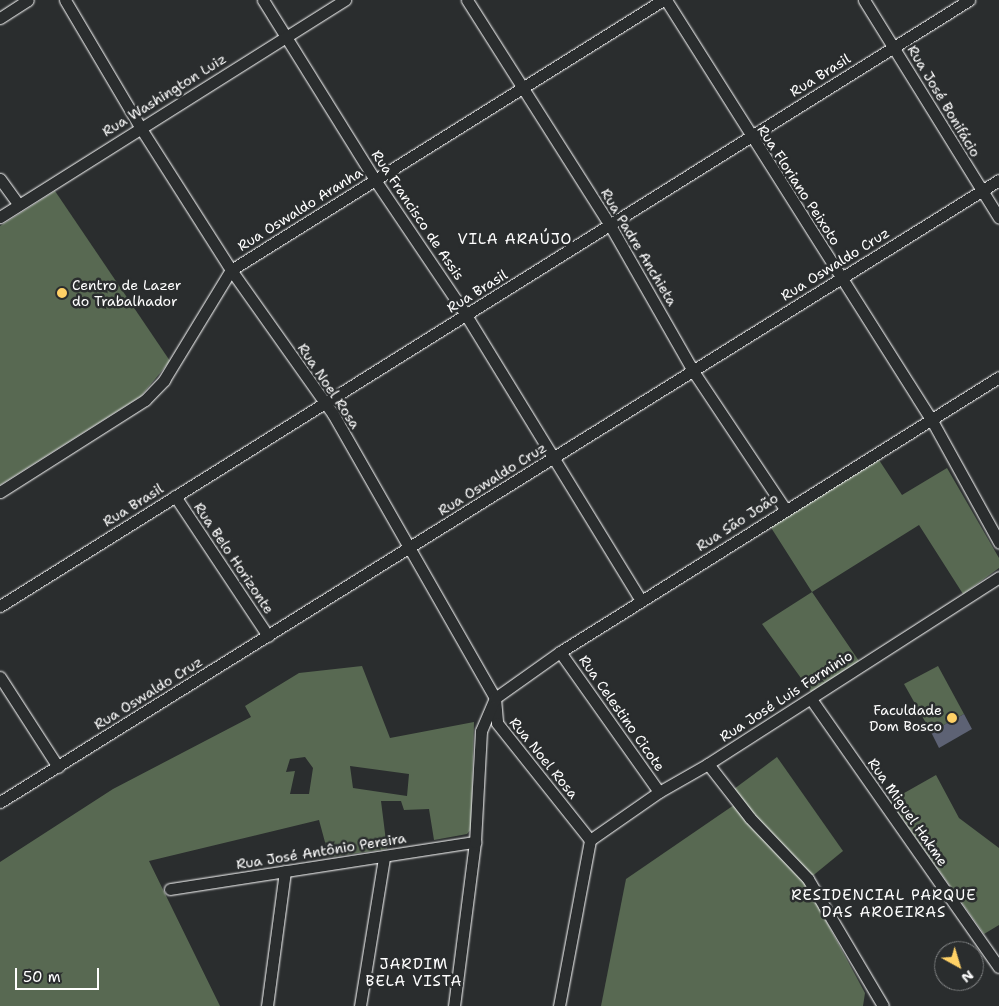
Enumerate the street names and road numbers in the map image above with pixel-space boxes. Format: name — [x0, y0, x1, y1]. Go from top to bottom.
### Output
street label: Rua José Bonifácio — [904, 42, 984, 160]
street label: Rua Washington Luiz — [99, 50, 229, 140]
street label: Rua Brasil — [787, 50, 853, 100]
street label: Rua Floriano Peixoto — [754, 122, 844, 248]
street label: Rua Francisco de Assis — [368, 147, 468, 283]
street label: Rua Oswaldo Aranha — [234, 164, 366, 254]
street label: Rua Padre Anchieta — [597, 185, 681, 309]
street label: Rua Oswaldo Cruz — [778, 224, 892, 304]
street label: Rua Brasil — [444, 266, 510, 316]
street label: Rua Noel Rosa — [294, 340, 364, 432]
street label: Rua Oswaldo Cruz — [435, 439, 549, 519]
street label: Rua Brasil — [100, 480, 166, 530]
street label: Rua São João — [693, 489, 781, 555]
street label: Rua Belo Horizonte — [191, 499, 277, 617]
street label: Rua José Luis Ferminio — [717, 647, 855, 745]
street label: Rua Celestino Cicote — [576, 652, 668, 774]
street label: Rua Oswaldo Cruz — [91, 653, 205, 733]
street label: Rua Noel Rosa — [506, 714, 582, 802]
street label: Rua Miguel Hakme — [865, 755, 951, 869]
street label: Rua José Antônio Pereira — [235, 829, 407, 873]

